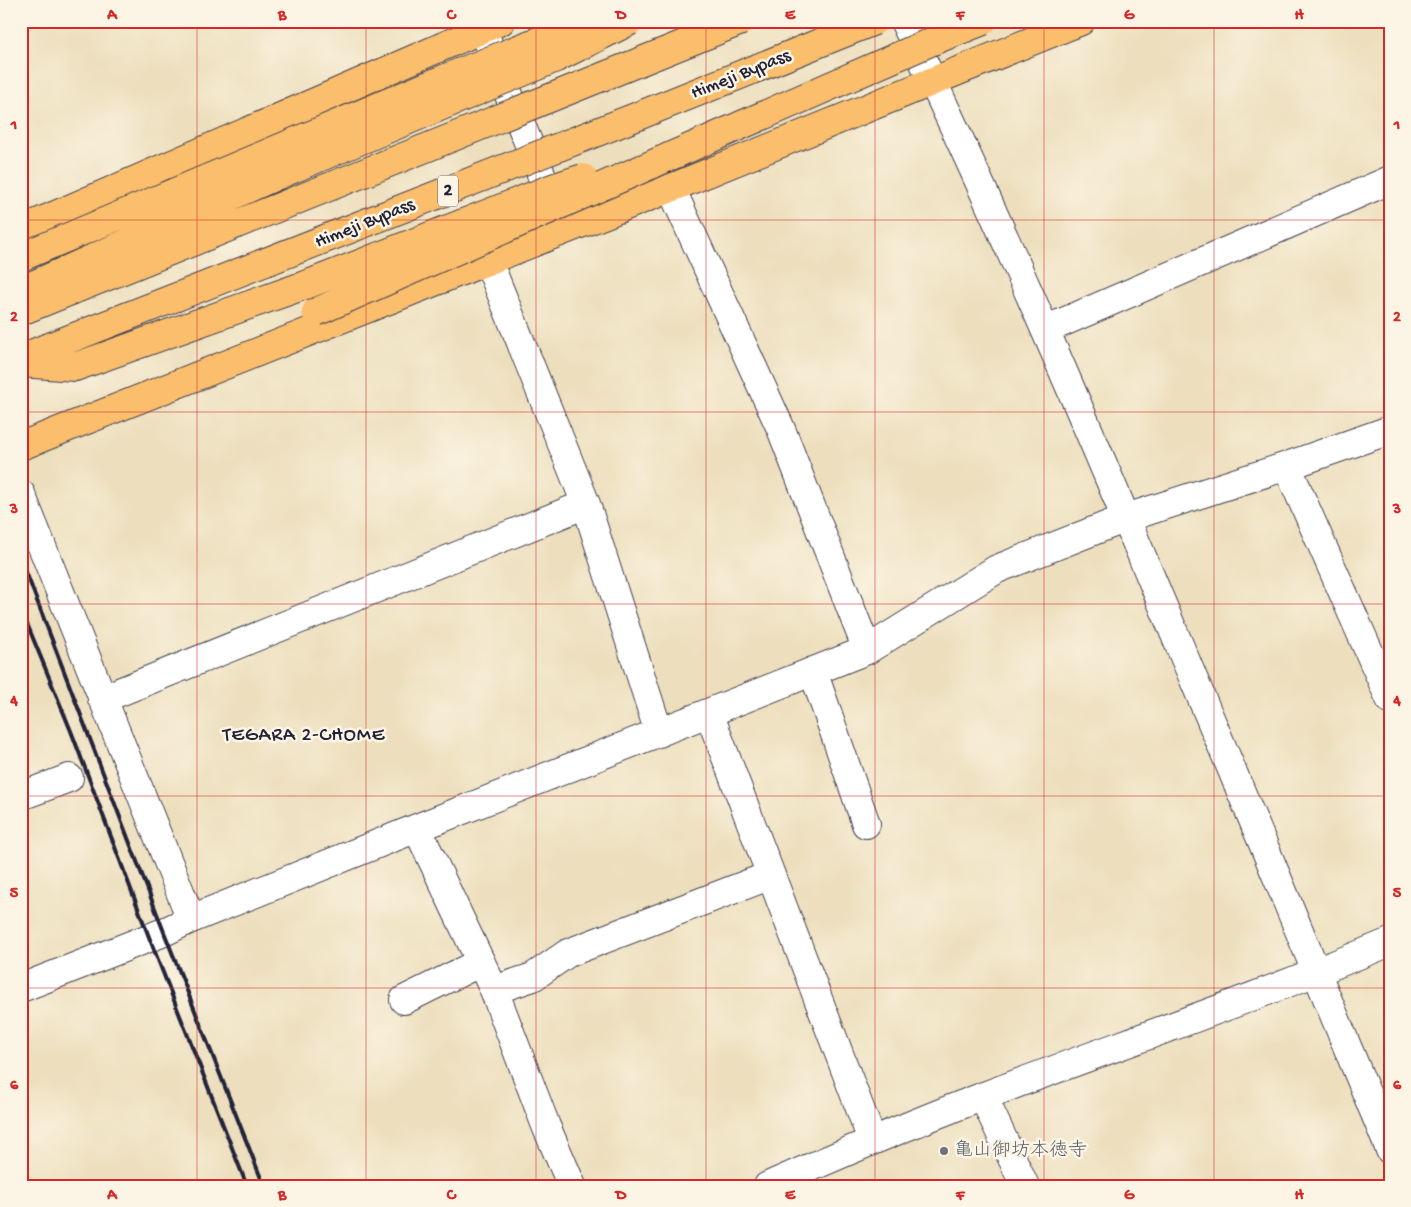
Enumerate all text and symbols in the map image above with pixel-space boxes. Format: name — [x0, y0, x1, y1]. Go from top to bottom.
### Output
text: A — [106, 7, 118, 26]
text: B — [277, 7, 287, 26]
text: C — [446, 7, 457, 26]
text: D — [614, 7, 627, 26]
text: E — [785, 7, 796, 26]
text: F — [955, 7, 966, 26]
text: G — [1124, 7, 1135, 26]
text: H — [1294, 7, 1304, 26]
street label: Himeji Bypass — [688, 44, 795, 105]
text: 1 — [10, 117, 17, 136]
text: 1 — [1393, 117, 1400, 136]
road number: 2 — [438, 176, 458, 207]
street label: Himeji Bypass — [312, 193, 419, 254]
text: 2 — [10, 309, 18, 328]
text: 2 — [1393, 309, 1401, 328]
text: 3 — [9, 501, 18, 520]
text: 3 — [1392, 501, 1401, 520]
text: 4 — [9, 693, 18, 712]
text: 4 — [1392, 693, 1401, 712]
district label: TEGARA 2-CHOME — [222, 725, 386, 748]
text: 5 — [10, 885, 19, 904]
text: 5 — [1393, 885, 1402, 904]
text: 6 — [10, 1077, 19, 1096]
text: 6 — [1393, 1077, 1402, 1096]
place label: 亀山御坊本徳寺 — [954, 1139, 1087, 1163]
marker: 亀山御坊本徳寺 — [938, 1145, 950, 1157]
text: A — [106, 1187, 118, 1206]
text: B — [277, 1187, 287, 1206]
text: C — [446, 1187, 457, 1206]
text: D — [614, 1187, 627, 1206]
text: E — [785, 1187, 796, 1206]
text: F — [955, 1187, 966, 1206]
text: G — [1124, 1187, 1135, 1206]
text: H — [1294, 1187, 1304, 1206]

